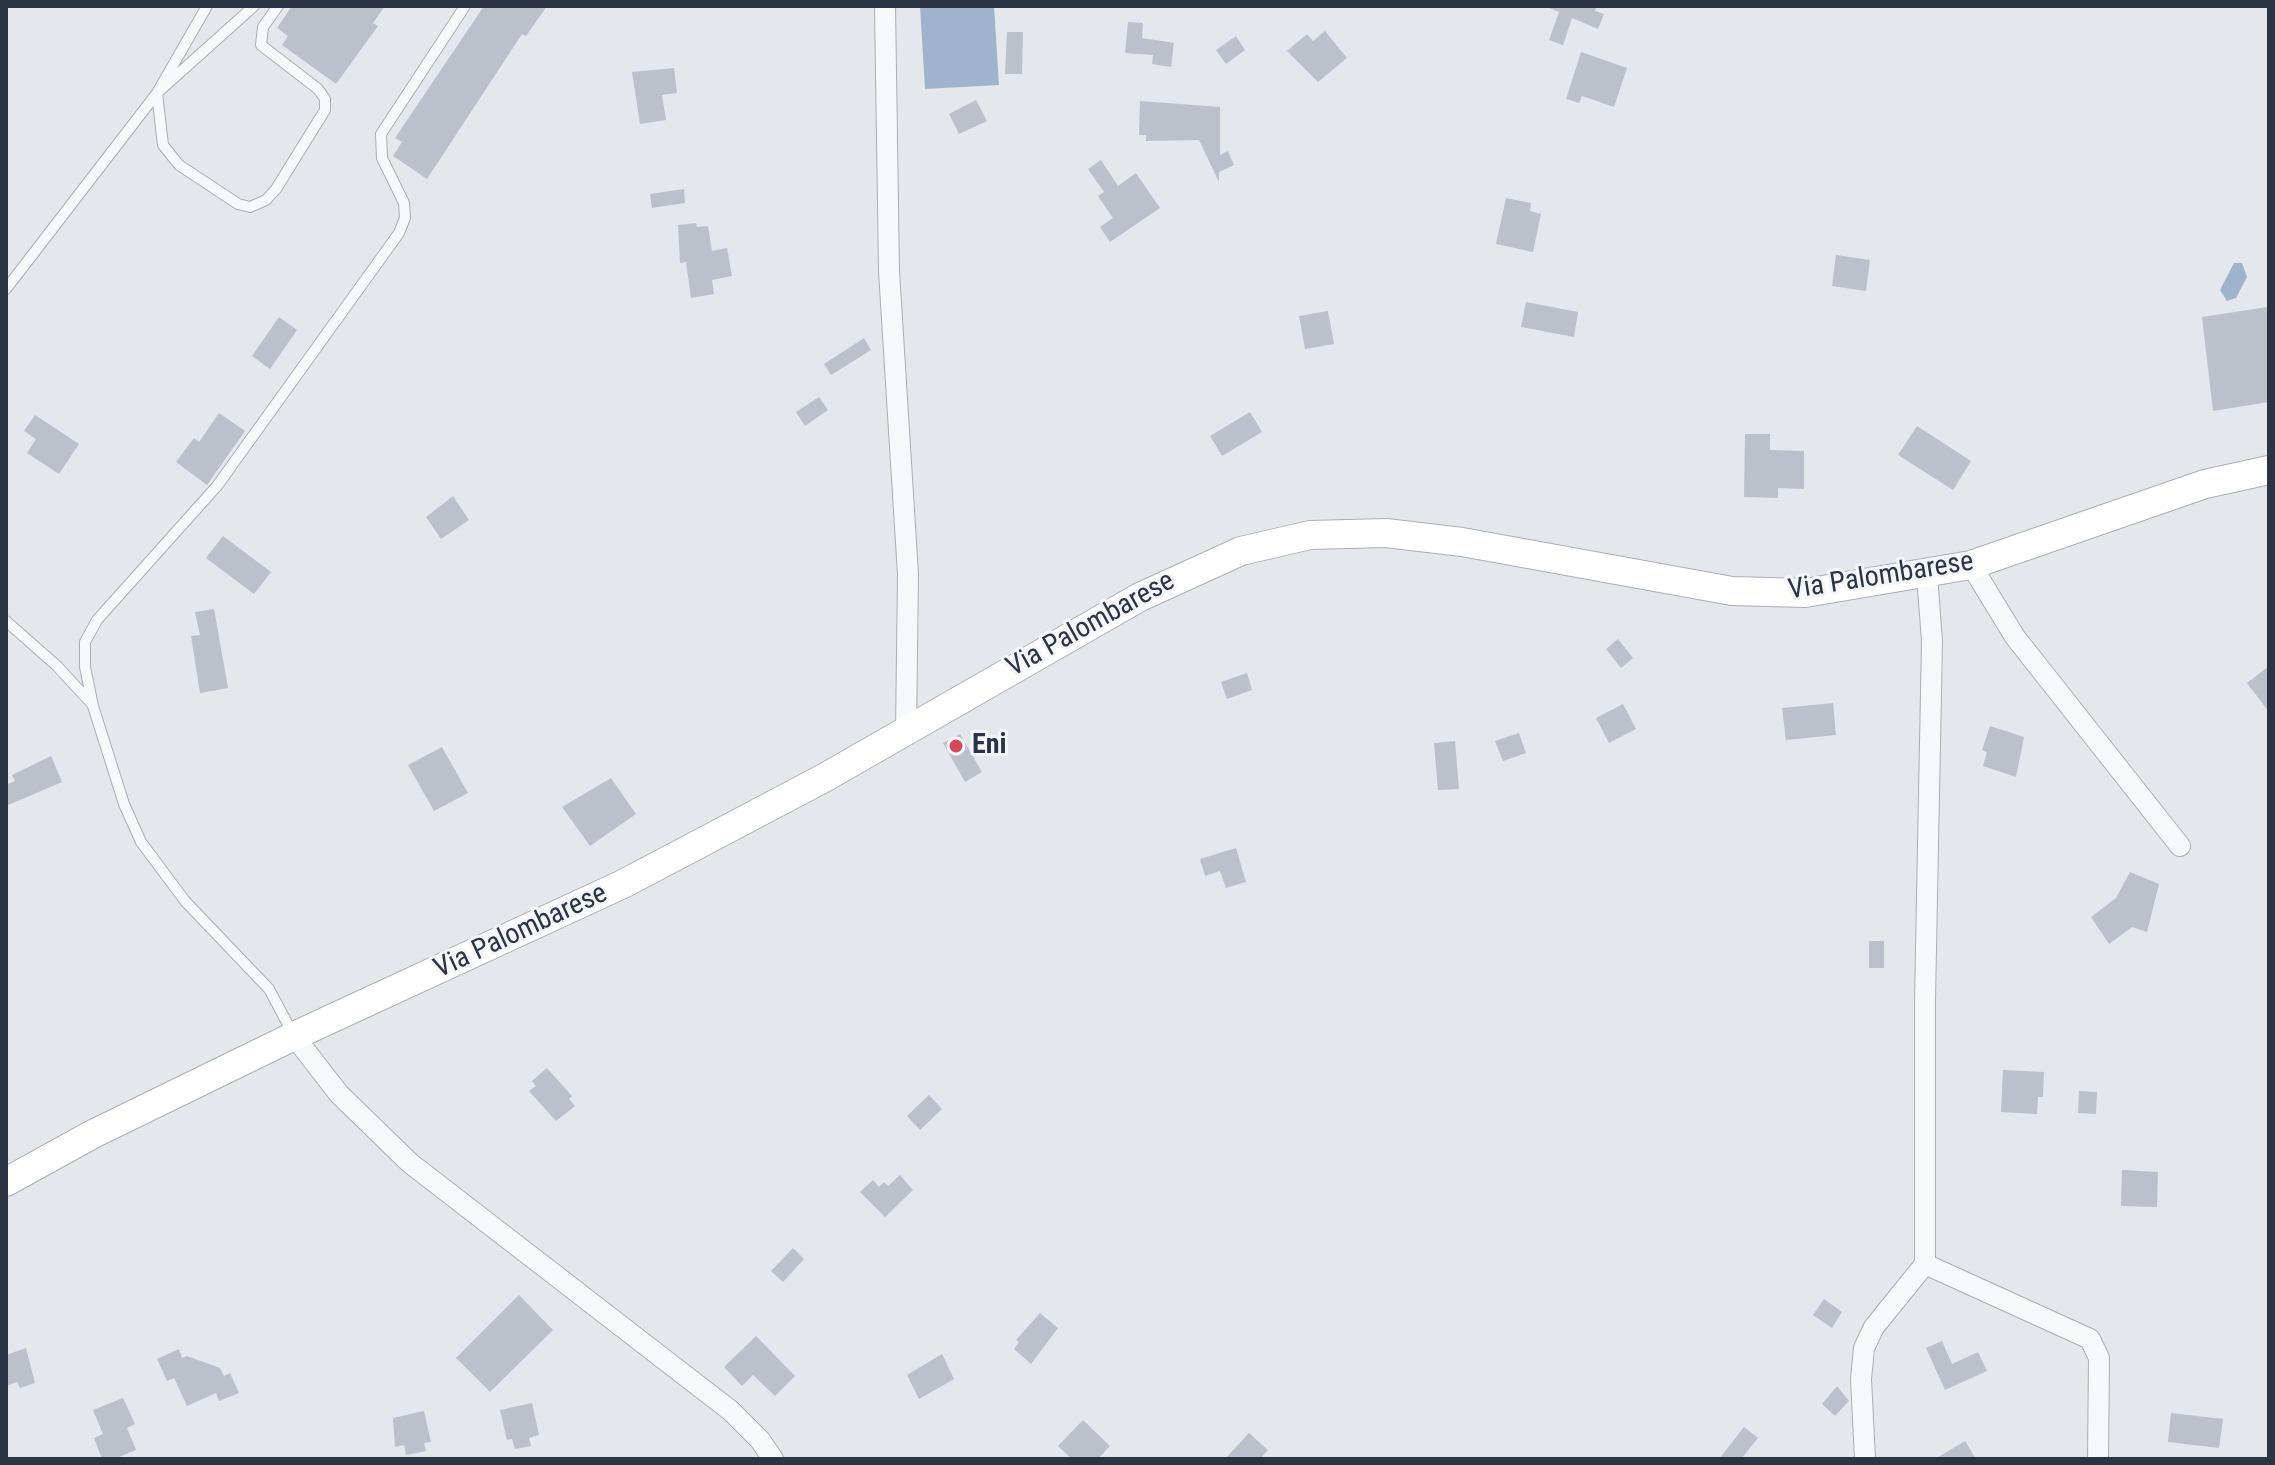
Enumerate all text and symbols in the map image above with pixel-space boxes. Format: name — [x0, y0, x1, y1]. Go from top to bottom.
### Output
street label: Via Palombarese — [1786, 546, 1976, 608]
street label: Via Palombarese — [1001, 565, 1181, 685]
place label: Eni — [972, 729, 1007, 763]
marker: Eni — [947, 737, 965, 755]
street label: Via Palombarese — [429, 877, 613, 987]

